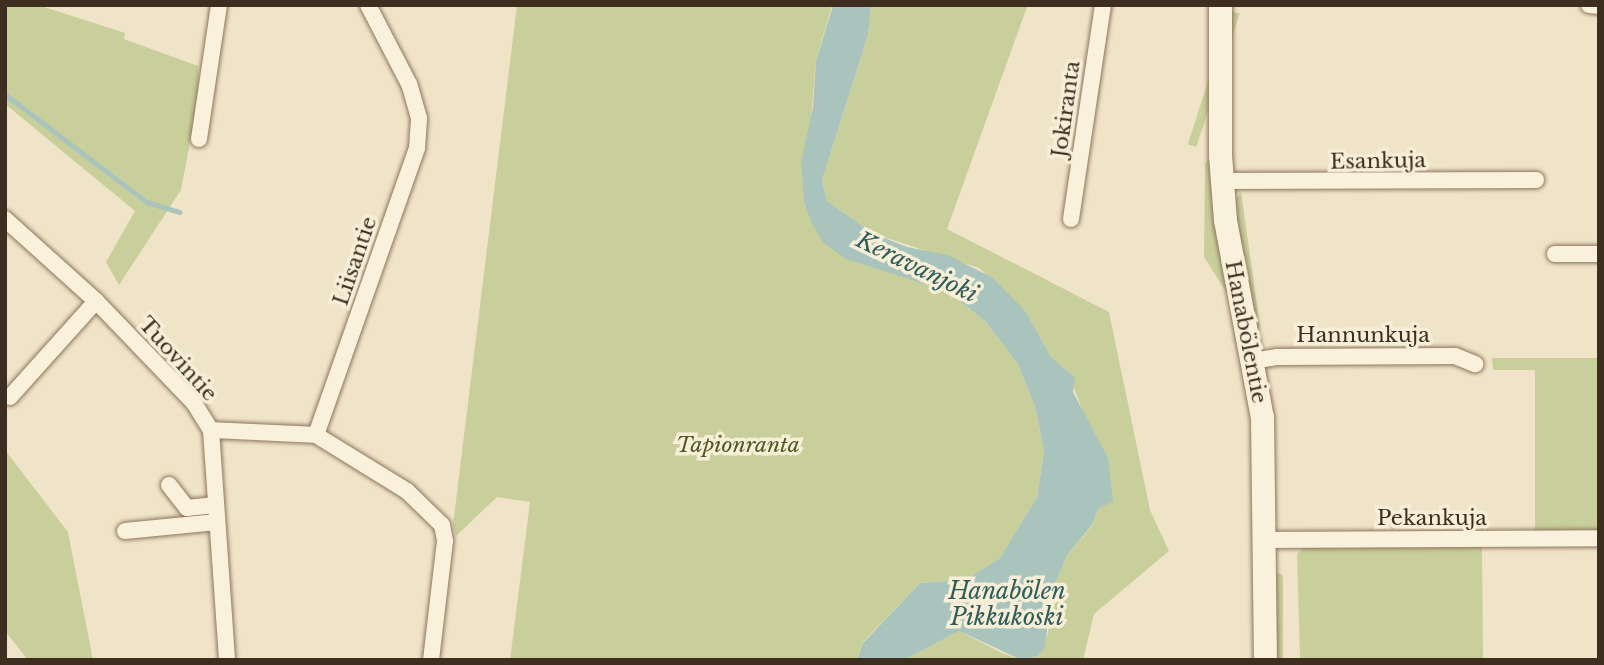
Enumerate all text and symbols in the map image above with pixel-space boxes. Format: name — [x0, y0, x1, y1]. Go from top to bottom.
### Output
street label: Jokiranta — [1047, 59, 1085, 159]
street label: Esankuja — [1330, 148, 1426, 174]
street label: Liisantie — [328, 213, 382, 309]
water label: Keravanjoki — [852, 226, 982, 308]
street label: Hanabölentie — [1220, 258, 1272, 406]
street label: Tuovintie — [134, 312, 222, 406]
street label: Hannunkuja — [1296, 322, 1430, 348]
park label: Tapionranta — [676, 432, 800, 458]
street label: Pekankuja — [1377, 505, 1487, 531]
water label: Hanabölen Pikkukoski — [948, 577, 1066, 631]

